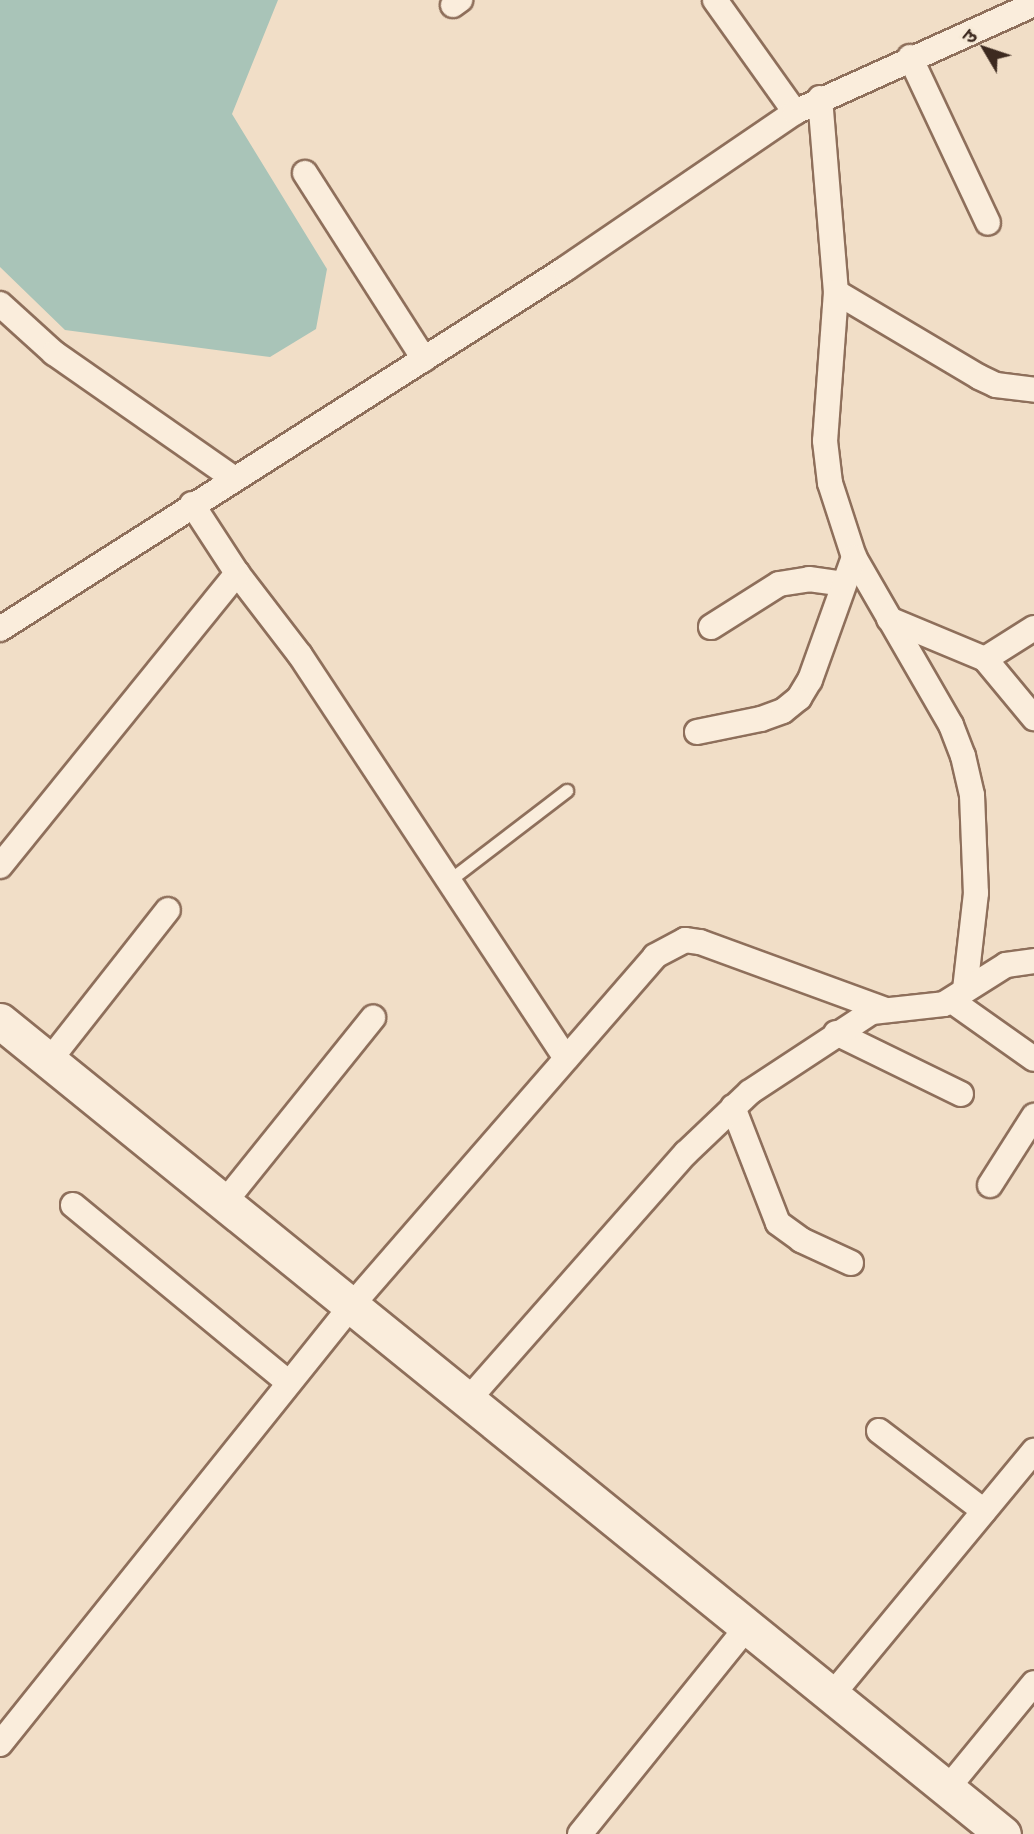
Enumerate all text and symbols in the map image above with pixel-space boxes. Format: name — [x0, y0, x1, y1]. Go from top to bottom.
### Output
north arrow — [950, 14, 1020, 84]
text: उ — [955, 23, 982, 48]

